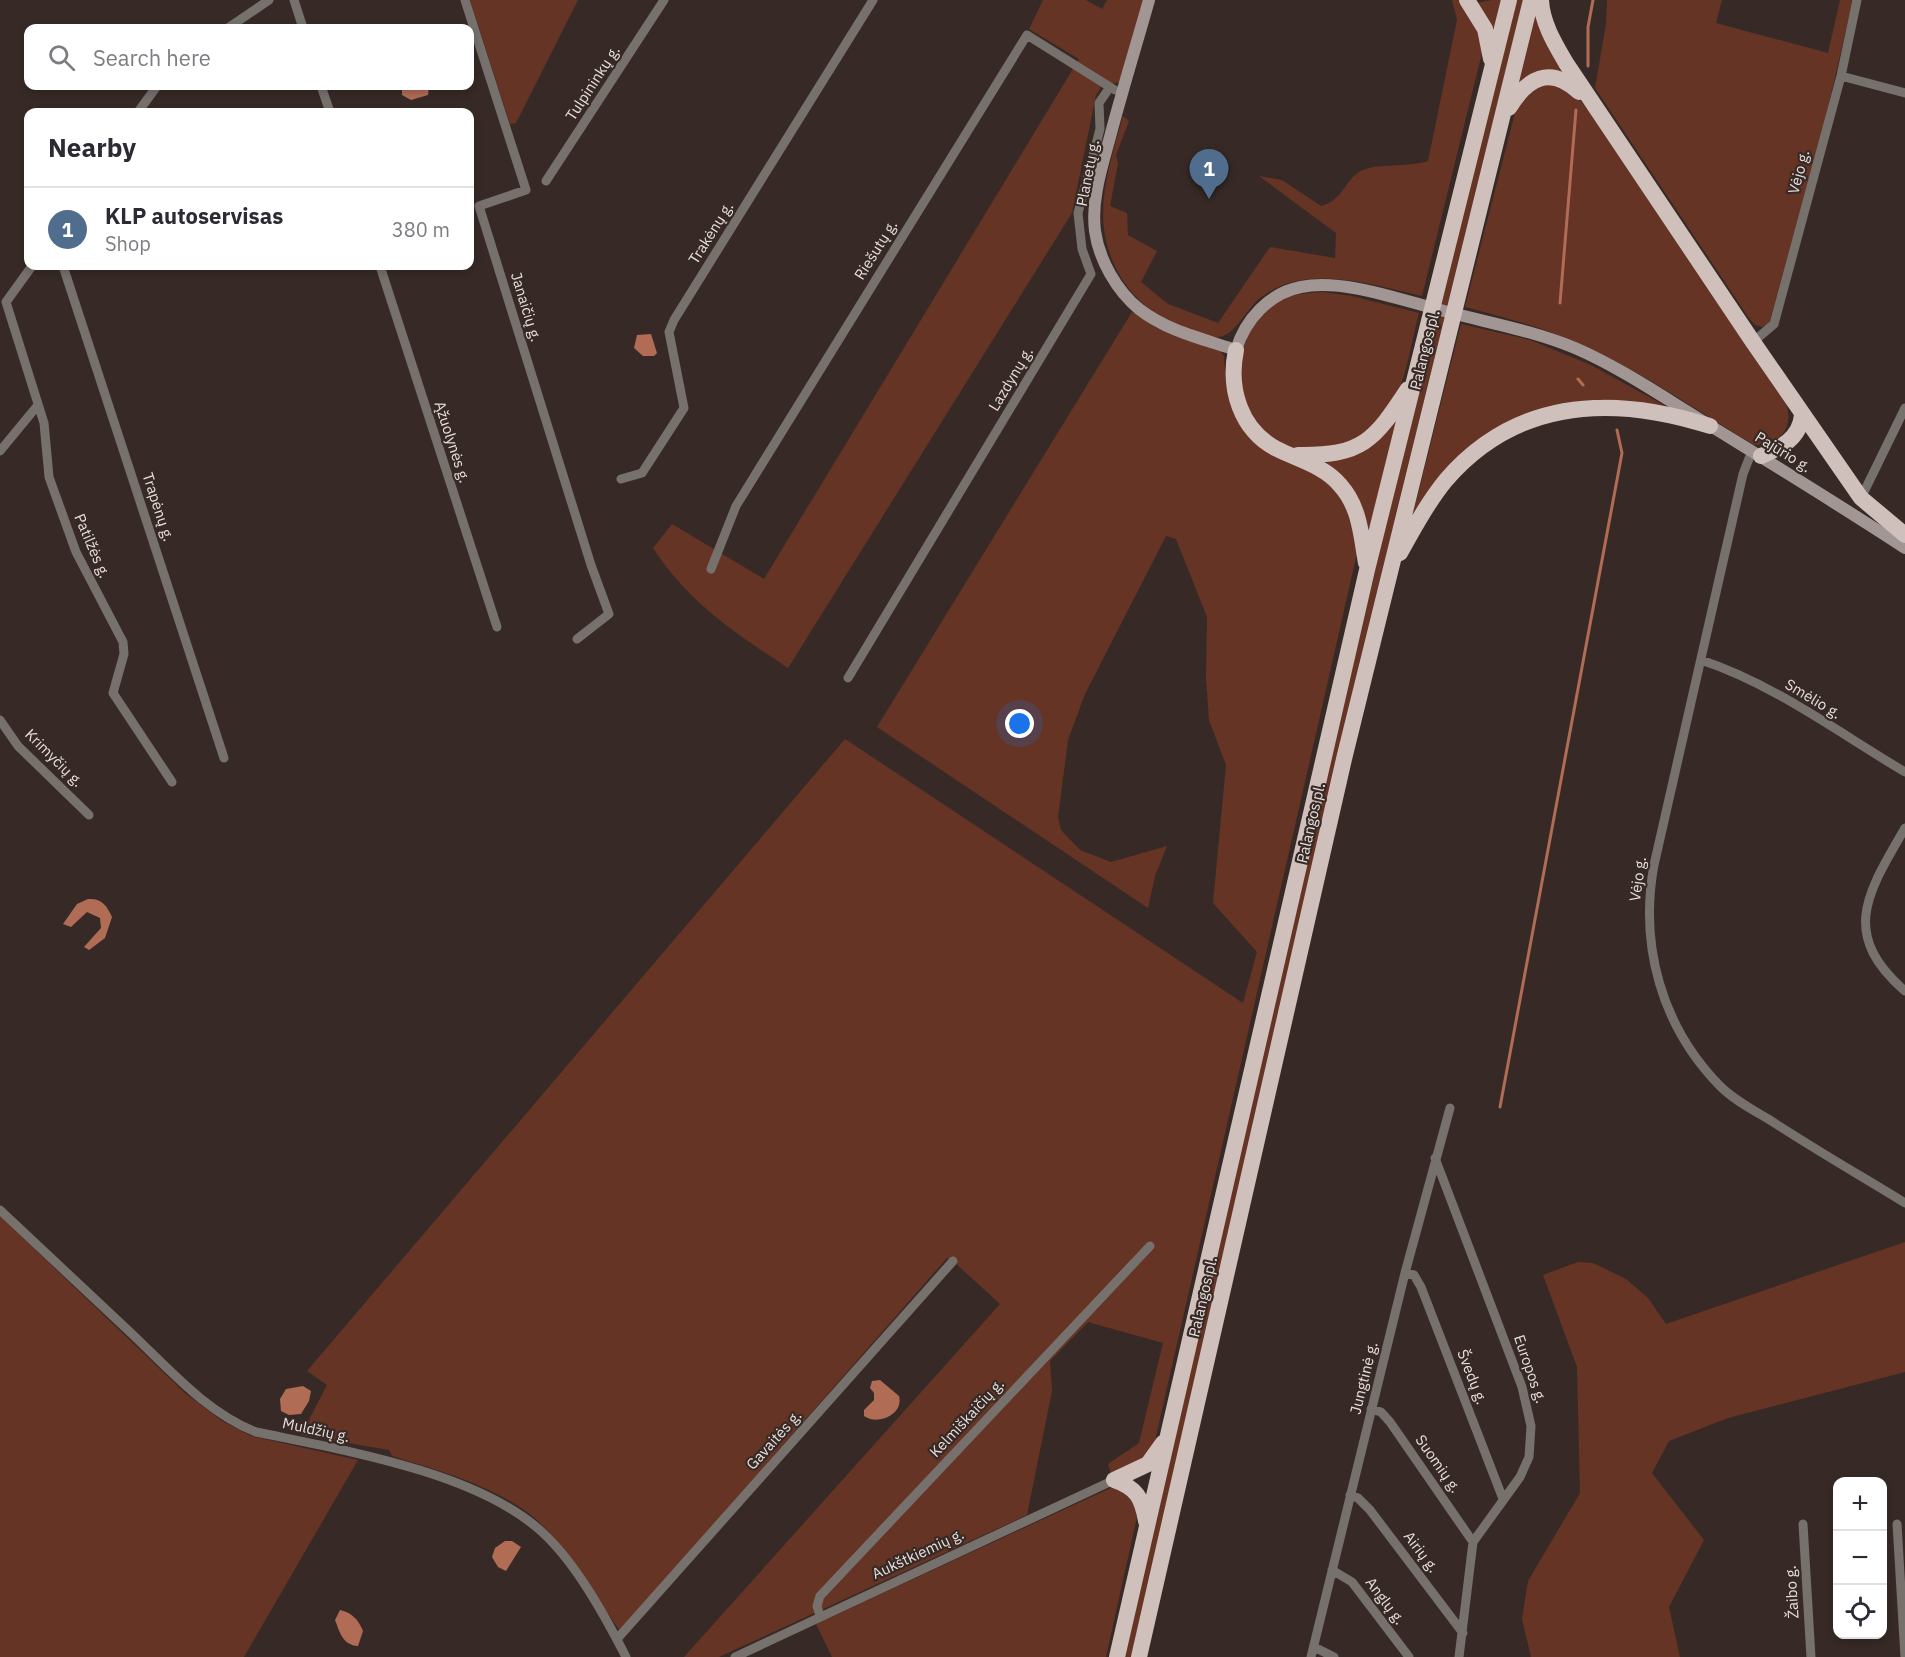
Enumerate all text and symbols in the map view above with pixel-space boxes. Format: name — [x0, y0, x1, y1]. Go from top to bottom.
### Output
search box — [24, 24, 474, 90]
icon: search — [45, 41, 78, 74]
street label: Tulpininkų g. — [561, 42, 624, 124]
text: Search here — [93, 43, 211, 72]
text: Nearby — [48, 130, 136, 164]
street label: Planetų g. — [1072, 138, 1103, 208]
street label: Vėjo g. — [1784, 148, 1813, 196]
pin: 1 — [1190, 150, 1228, 199]
street label: Trakėnų g. — [684, 198, 737, 267]
text: KLP autoservisas — [105, 201, 283, 230]
text: 1 — [62, 216, 74, 243]
text: 380 m — [392, 216, 450, 243]
street label: Riešutų g. — [850, 216, 901, 283]
text: Shop — [105, 230, 151, 257]
street label: Janaičių g. — [507, 270, 546, 344]
street label: Palangos pl. — [1405, 308, 1444, 392]
street label: Lazdynų g. — [984, 343, 1037, 414]
street label: Ąžuolynės g. — [430, 399, 475, 485]
street label: Pajūrio g. — [1752, 427, 1815, 476]
street label: Trapėnų g. — [138, 470, 178, 544]
street label: Patilžės g. — [70, 511, 115, 581]
street label: Smėlio g. — [1782, 674, 1845, 723]
your location — [1005, 709, 1034, 738]
street label: Krimyčių g. — [21, 725, 87, 791]
street label: Palangos pl. — [1292, 781, 1329, 865]
street label: Vėjo g. — [1625, 855, 1650, 902]
street label: Palangos pl. — [1184, 1255, 1221, 1339]
street label: Europos g. — [1510, 1332, 1551, 1406]
street label: Jungtinė g. — [1345, 1340, 1382, 1416]
street label: Švedų g. — [1453, 1347, 1492, 1407]
street label: Kelmiškaičių g. — [925, 1374, 1008, 1461]
street label: Gavaitės g. — [742, 1406, 805, 1473]
street label: Muldžių g. — [281, 1413, 352, 1446]
street label: Suomių g. — [1411, 1431, 1465, 1497]
map controls — [1833, 1477, 1887, 1639]
button: + — [1833, 1477, 1887, 1531]
street label: Aukštkiemių g. — [869, 1524, 967, 1583]
street label: Airių g. — [1400, 1527, 1443, 1576]
button: − — [1833, 1531, 1887, 1585]
street label: Žaibo g. — [1781, 1565, 1802, 1619]
street label: Anglų g. — [1361, 1573, 1409, 1628]
button: locate — [1833, 1585, 1887, 1639]

